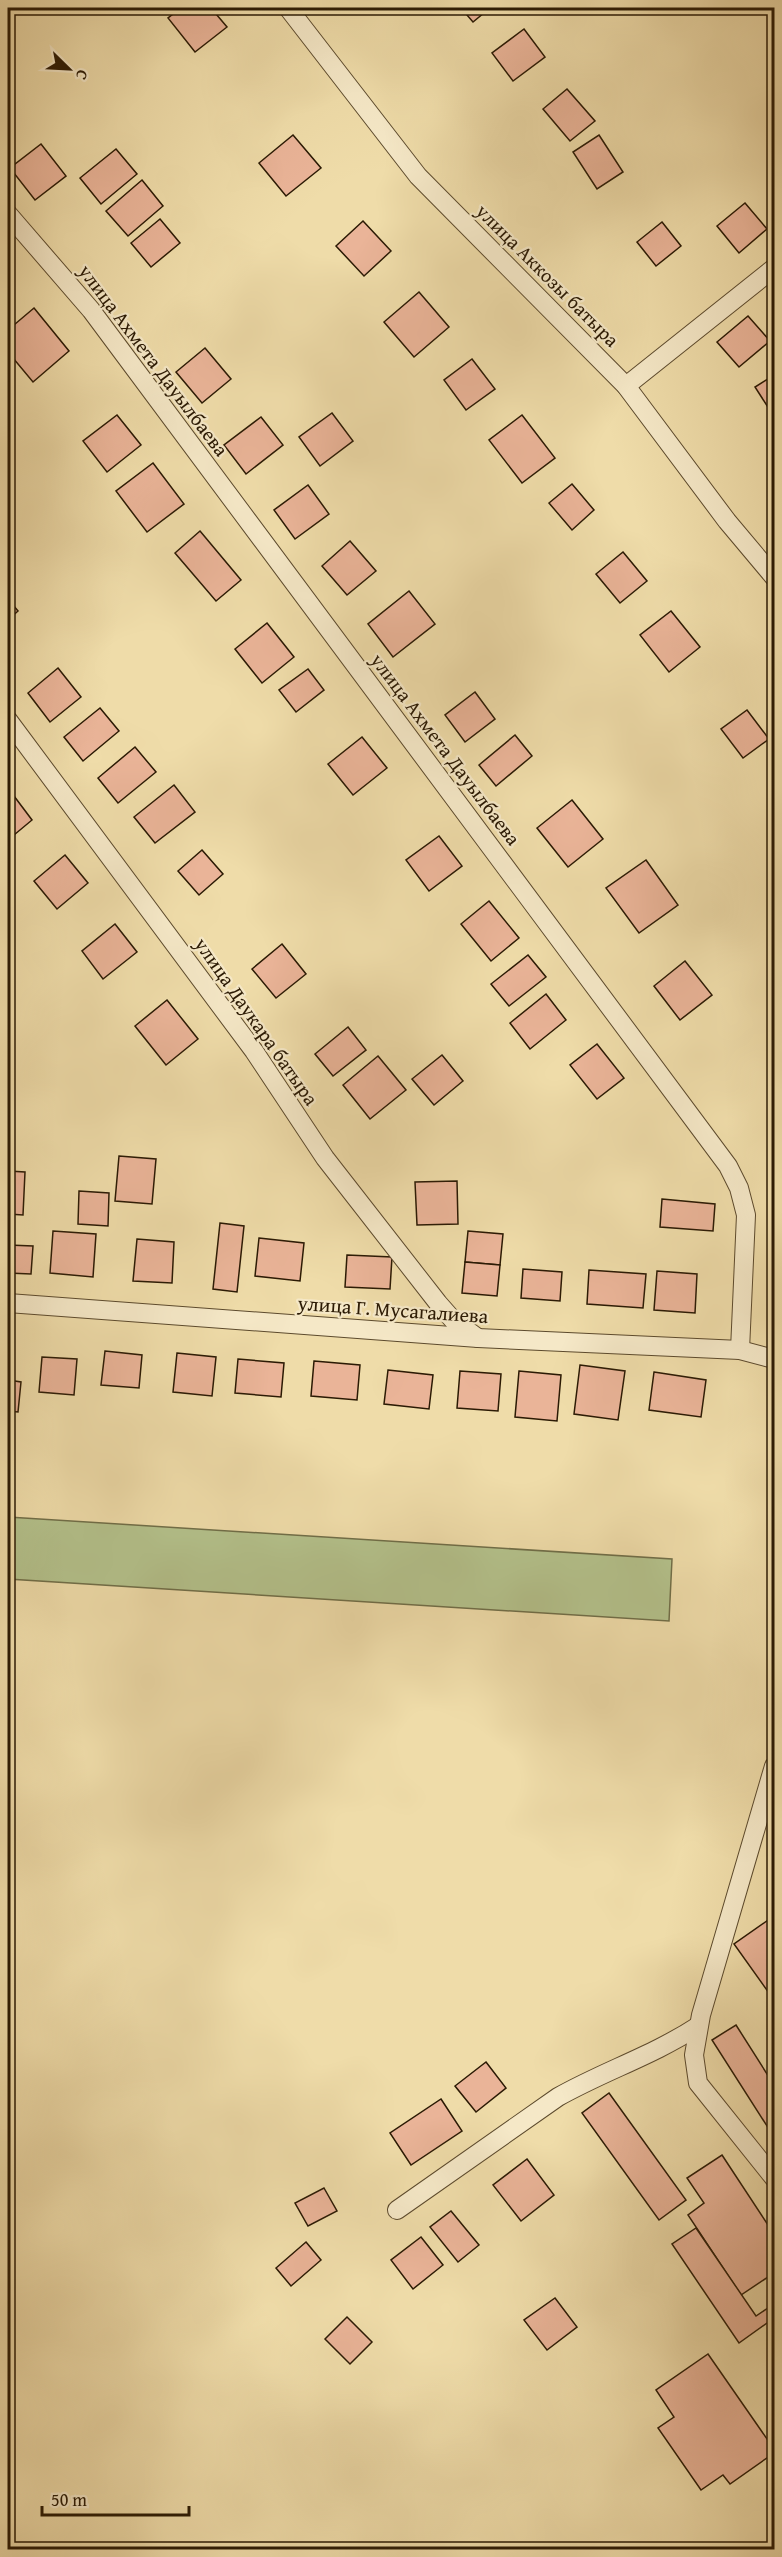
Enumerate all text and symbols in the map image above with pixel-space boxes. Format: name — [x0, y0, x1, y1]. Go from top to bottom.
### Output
north arrow — [39, 39, 99, 99]
text: С — [70, 66, 96, 84]
street label: улица Аккозы батыра — [469, 196, 627, 354]
street label: улица Ахмета Дауылбаева — [71, 257, 236, 463]
street label: улица Ахмета Дауылбаева — [363, 646, 528, 852]
street label: улица Даукара батыра — [187, 930, 326, 1111]
street label: улица Г. Мусагалиева — [296, 1288, 490, 1330]
scale bar — [42, 2479, 189, 2517]
text: 50 m — [51, 2486, 87, 2513]

